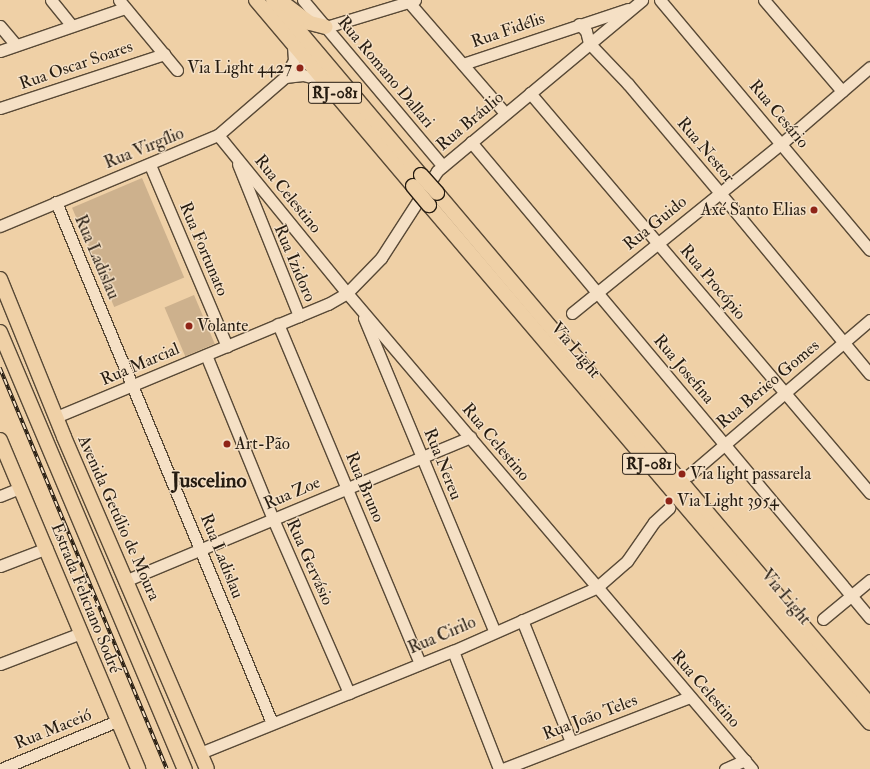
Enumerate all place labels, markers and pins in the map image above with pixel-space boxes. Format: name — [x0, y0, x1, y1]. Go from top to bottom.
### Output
place label: Via Light 4427 — [187, 58, 292, 78]
marker: Via Light 4427 — [295, 63, 305, 73]
place label: Axé Santo Elias — [701, 200, 806, 220]
marker: Axé Santo Elias — [809, 205, 819, 215]
place label: Volante — [197, 316, 248, 336]
marker: Volante — [184, 321, 194, 331]
place label: Art-Pão — [235, 434, 290, 454]
marker: Art-Pão — [222, 439, 232, 449]
place label: Via light passarela — [690, 464, 811, 484]
marker: Via light passarela — [677, 469, 687, 479]
place label: Via Light 3954 — [677, 491, 779, 511]
marker: Via Light 3954 — [664, 496, 674, 506]

